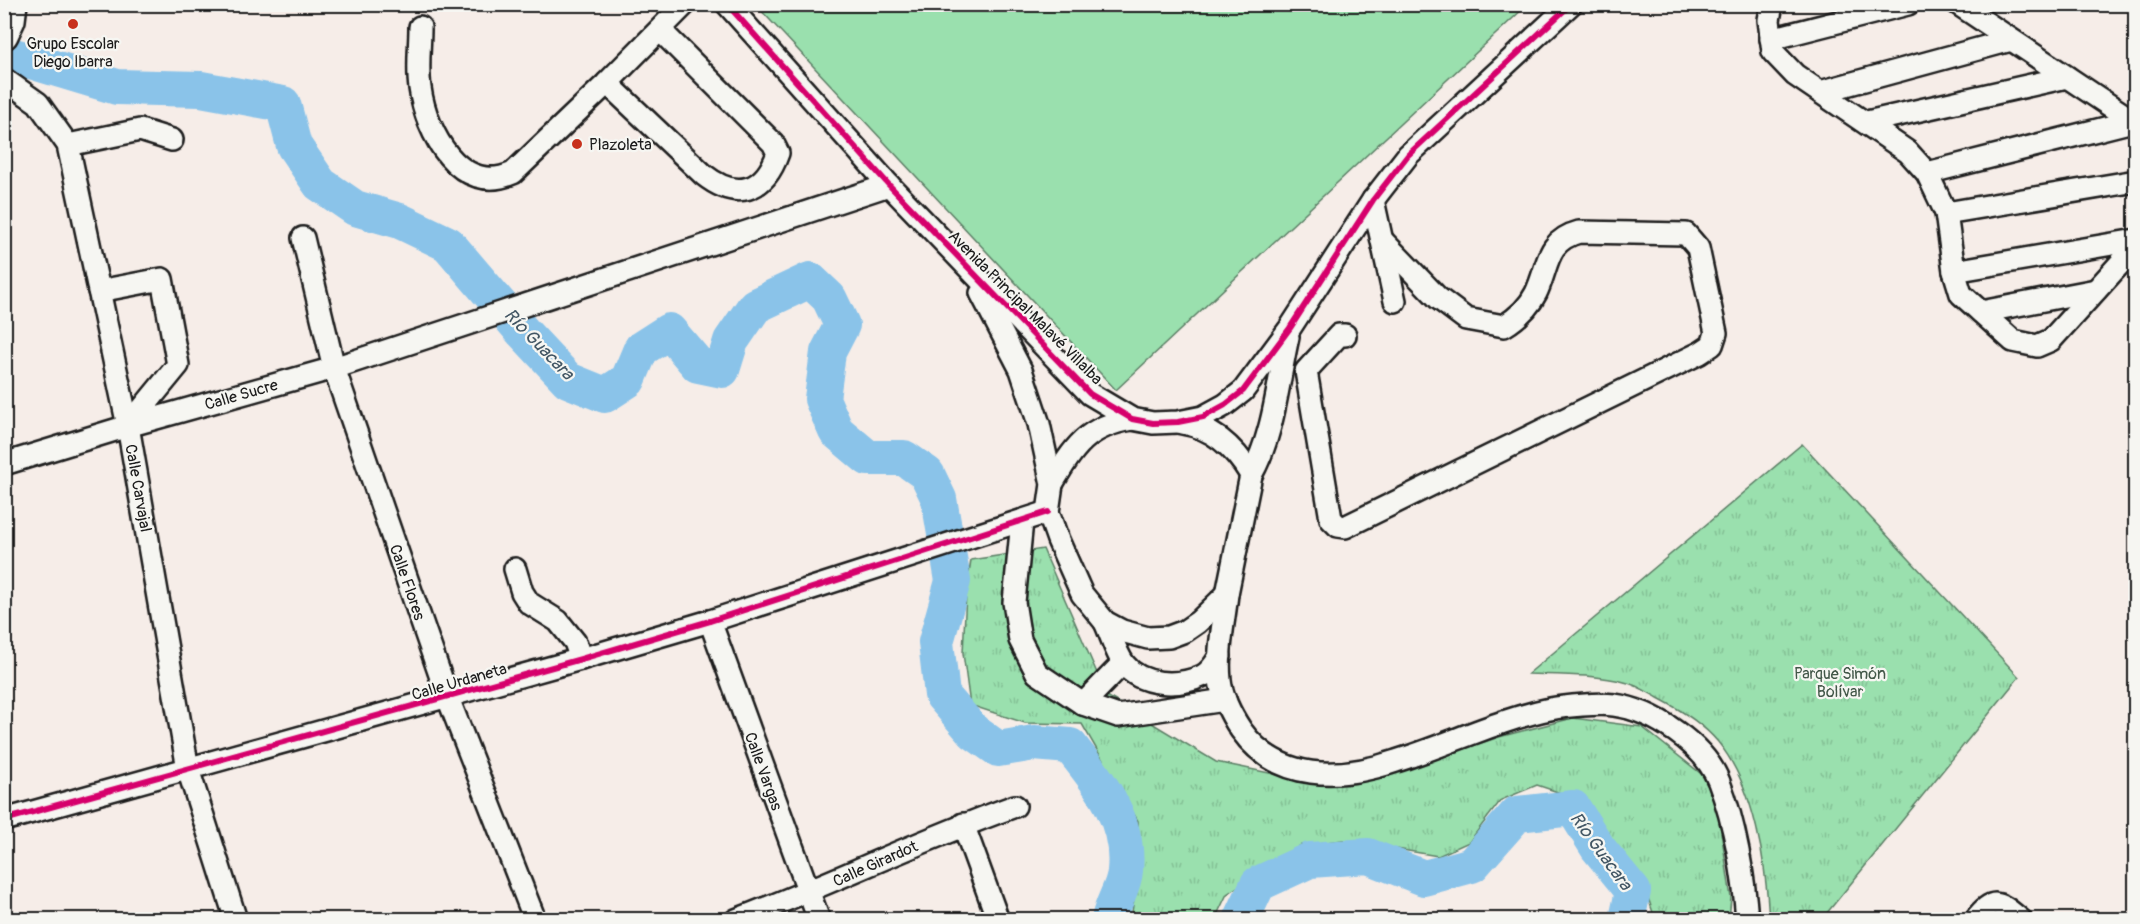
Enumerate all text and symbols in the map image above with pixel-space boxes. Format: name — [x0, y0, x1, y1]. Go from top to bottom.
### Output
marker: Grupo Escolar Diego Ibarra — [66, 17, 80, 31]
place label: Grupo Escolar Diego Ibarra — [26, 34, 120, 72]
place label: Plazoleta — [589, 135, 652, 155]
marker: Plazoleta — [570, 137, 584, 151]
street label: Avenida Principal Malavé Villalba — [944, 226, 1107, 389]
water label: Río Guacara — [499, 304, 580, 386]
street label: Calle Sucre — [202, 375, 280, 415]
street label: Calle Carvajal — [120, 443, 156, 534]
street label: Calle Flores — [385, 542, 429, 623]
street label: Calle Urdaneta — [409, 659, 509, 705]
park label: Parque Simón Bolívar — [1794, 664, 1886, 702]
street label: Calle Vargas — [740, 730, 786, 813]
water label: Río Guacara — [1565, 808, 1638, 896]
street label: Calle Girardot — [830, 836, 921, 892]

